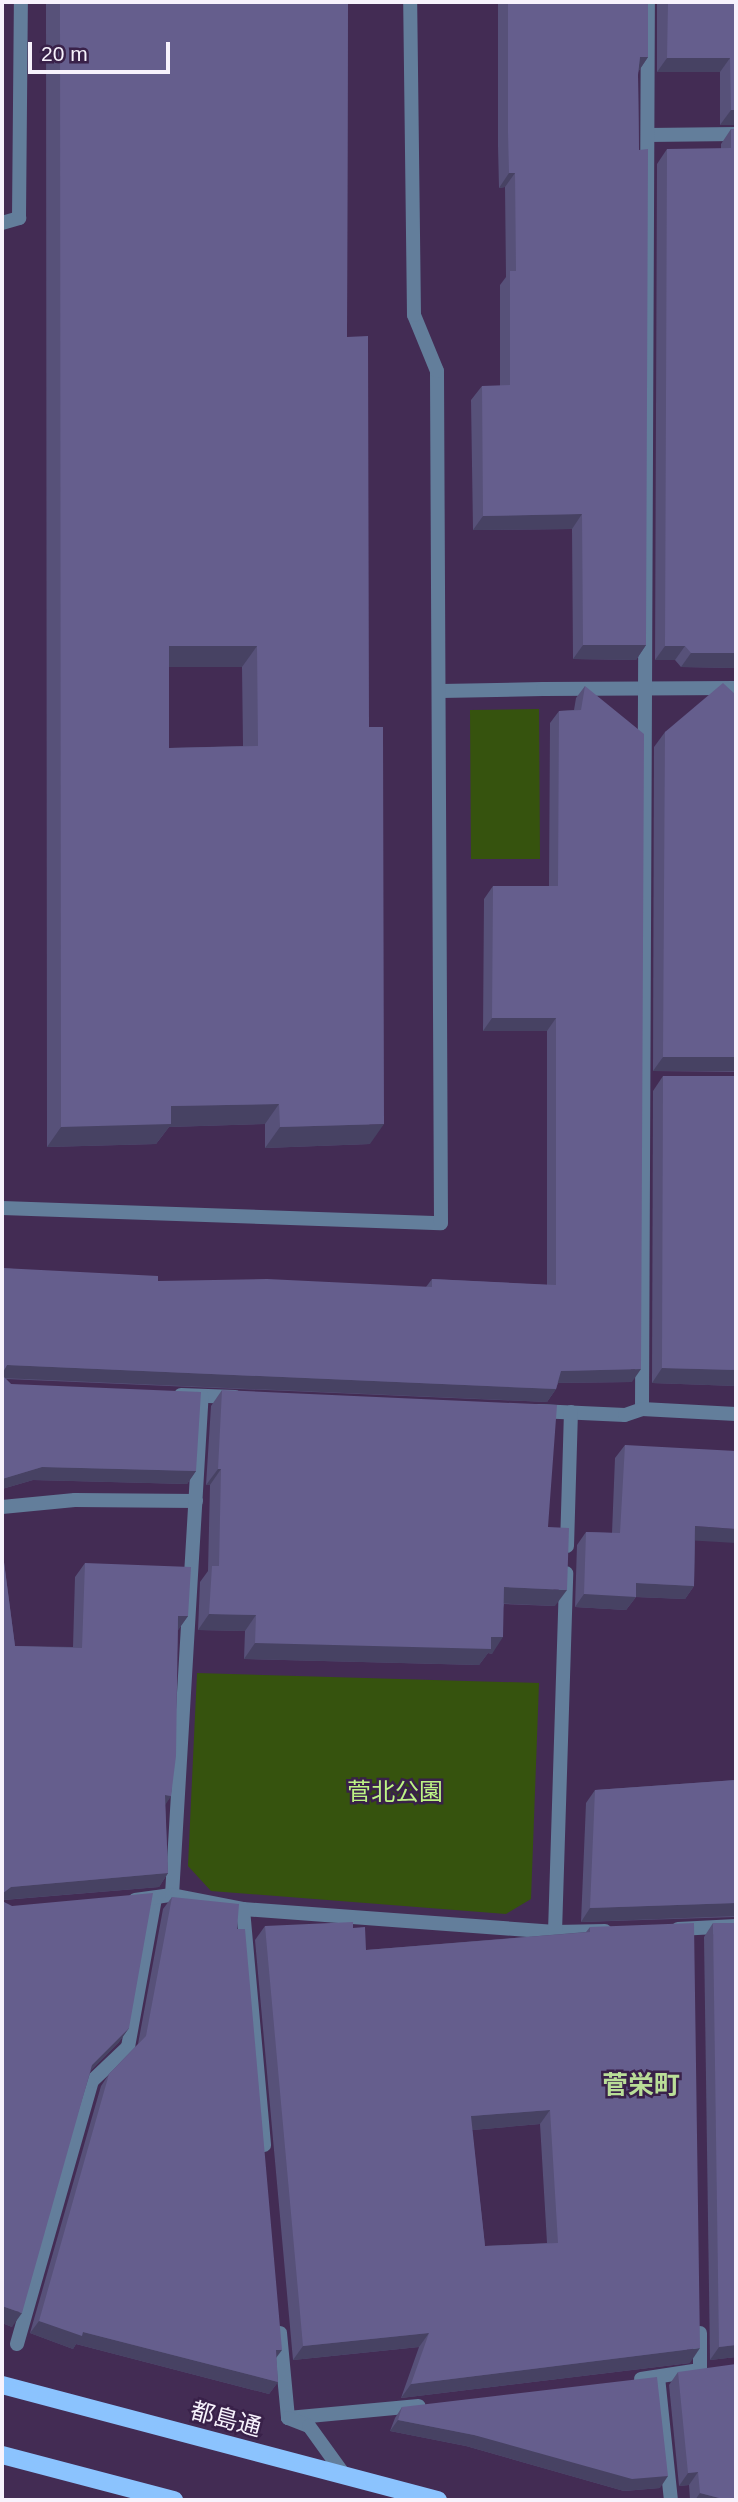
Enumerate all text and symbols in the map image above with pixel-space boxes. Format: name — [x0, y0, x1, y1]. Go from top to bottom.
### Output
scale bar — [32, 28, 173, 72]
text: 20 m — [41, 42, 88, 65]
park label: 菅北公園 — [347, 1778, 443, 1806]
district label: 菅栄町 — [602, 2070, 680, 2102]
street label: 都島通 — [187, 2396, 265, 2442]

